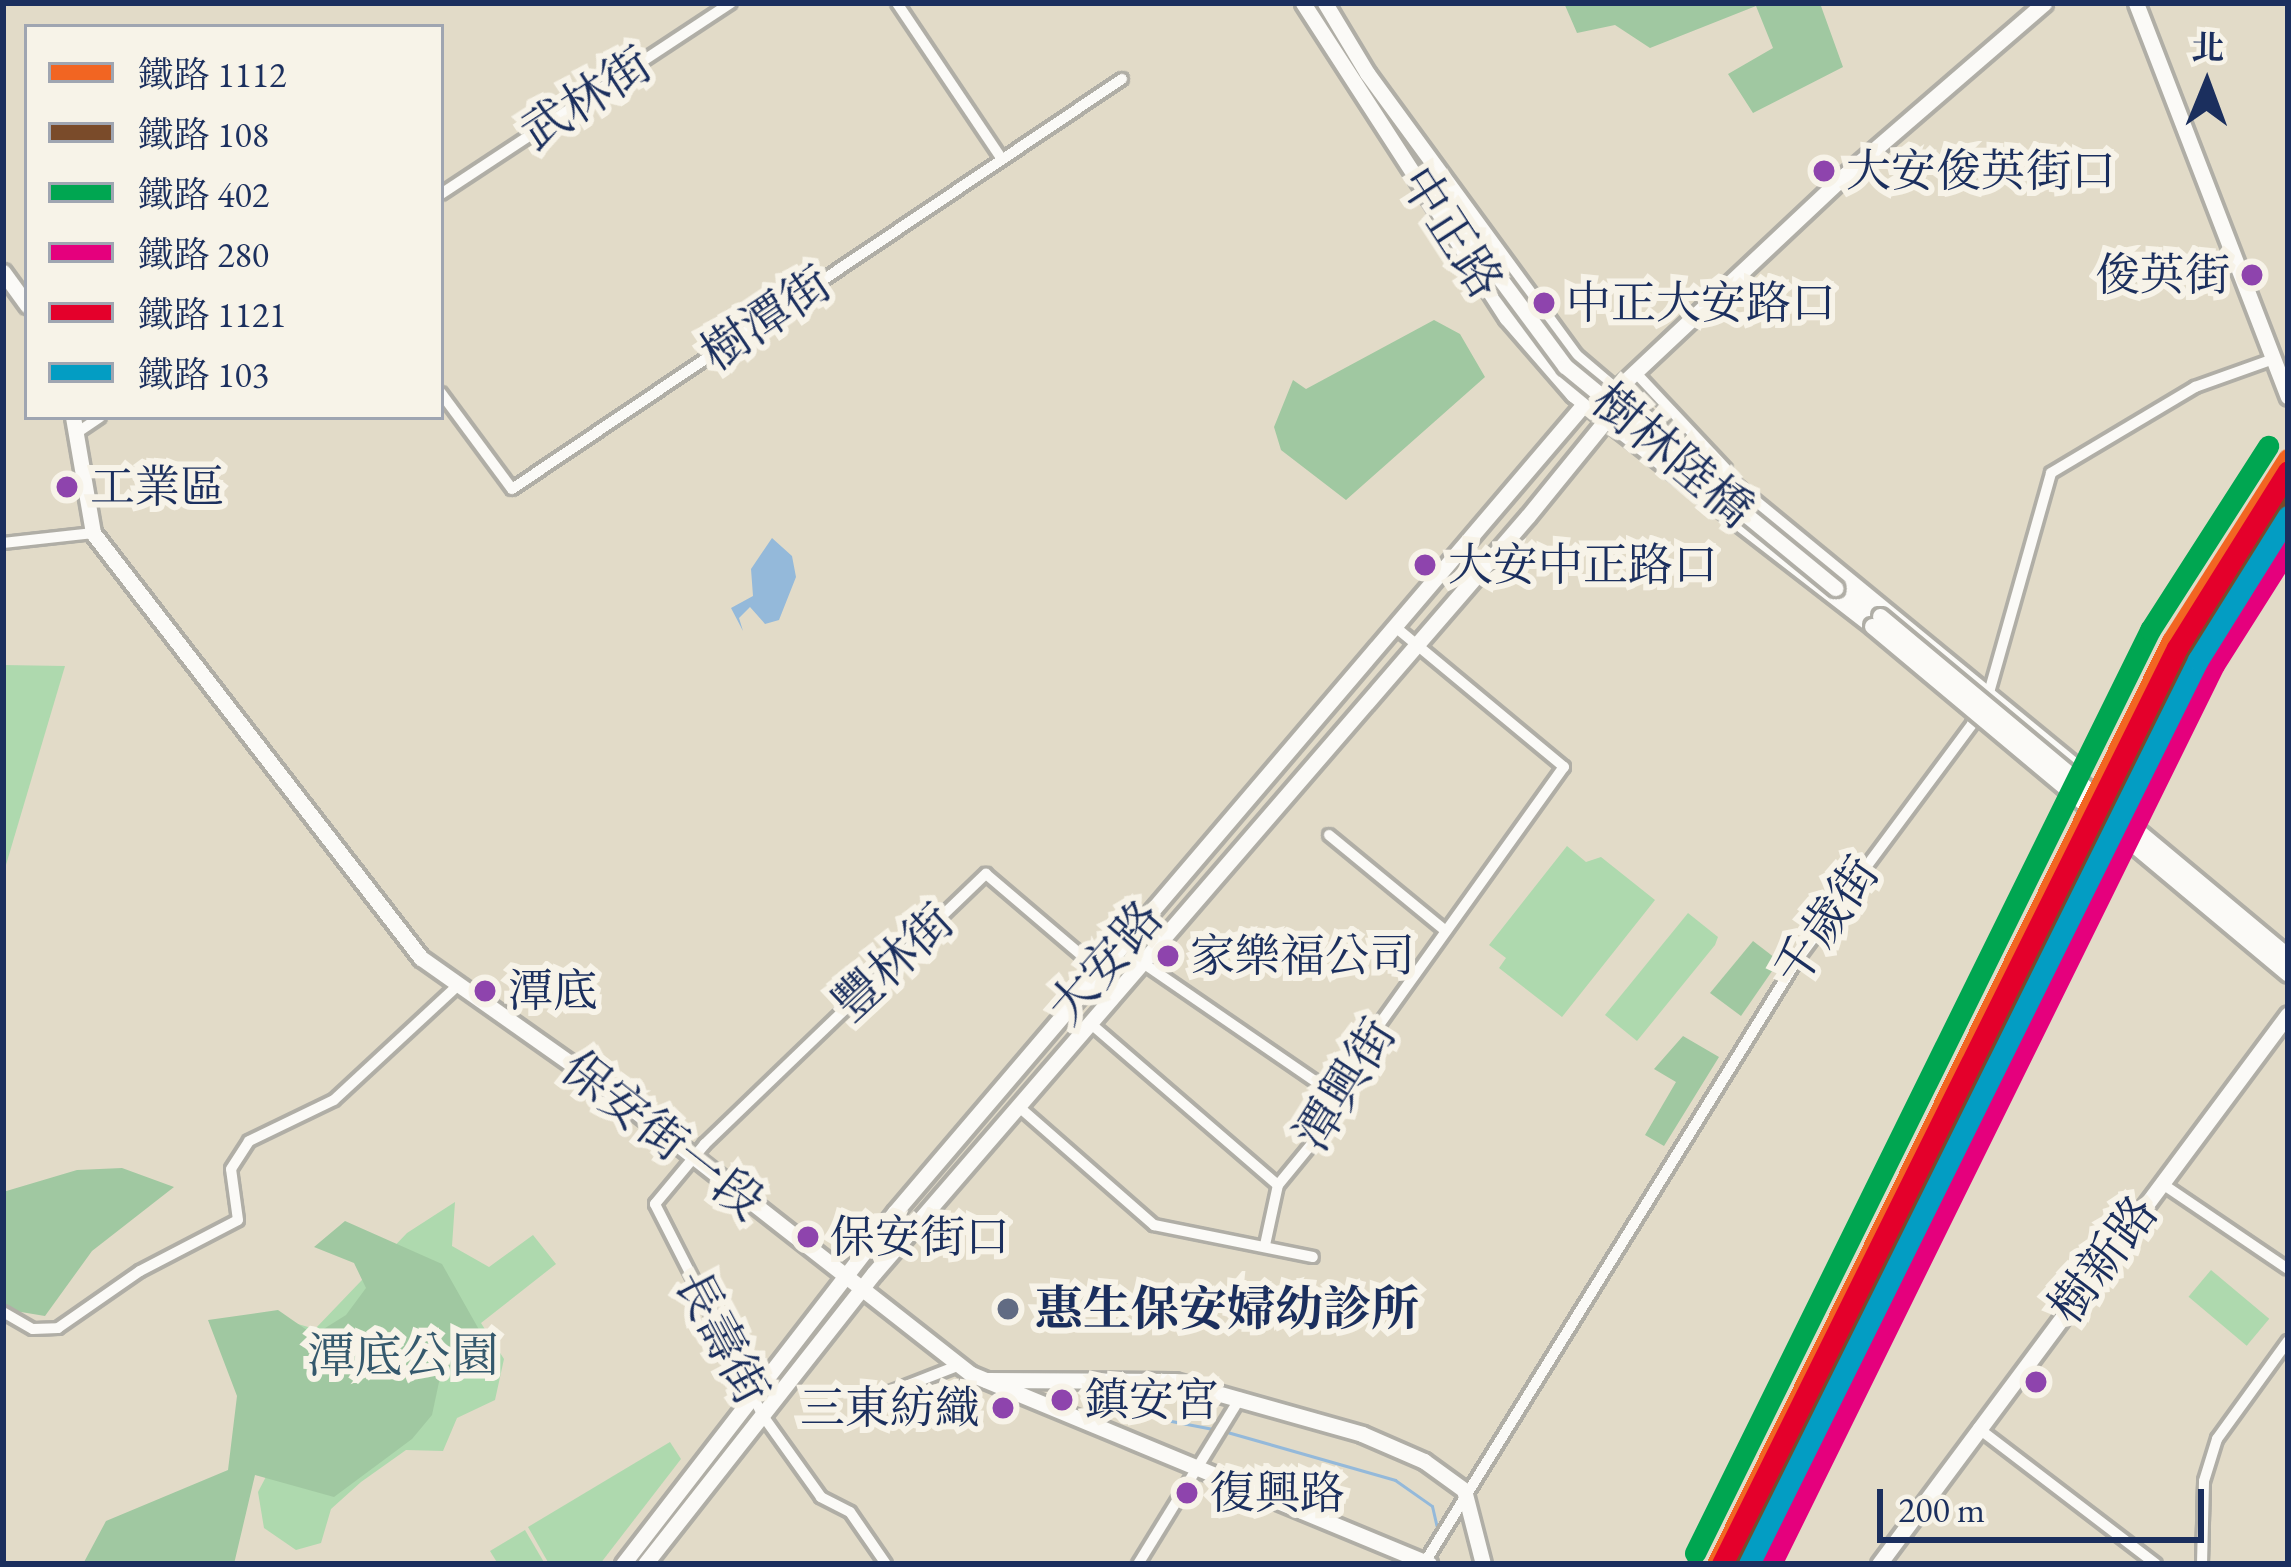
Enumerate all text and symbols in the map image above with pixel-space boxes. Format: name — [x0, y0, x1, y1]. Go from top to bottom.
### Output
legend — [24, 24, 444, 420]
north arrow — [2147, 24, 2267, 144]
text: 北 — [2191, 26, 2225, 69]
street label: 武林街 — [510, 35, 662, 161]
text: 鐵路 1112 — [138, 51, 286, 98]
text: 鐵路 108 — [138, 111, 269, 158]
place label: 大安俊英街口 — [1846, 144, 2116, 198]
street label: 中正路 — [1389, 156, 1515, 308]
marker: 大安俊英街口 — [1813, 160, 1835, 182]
text: 鐵路 402 — [138, 171, 269, 218]
text: 鐵路 280 — [138, 231, 269, 278]
place label: 俊英街 — [2095, 248, 2230, 302]
street label: 樹潭街 — [690, 254, 842, 382]
marker: 俊英街 — [2241, 264, 2263, 286]
place label: 中正大安路口 — [1566, 276, 1836, 330]
text: 鐵路 1121 — [138, 291, 286, 338]
marker: 中正大安路口 — [1533, 292, 1555, 314]
text: 鐵路 103 — [138, 351, 269, 398]
street label: 樹林陸橋 — [1581, 371, 1765, 539]
place label: 工業區 — [90, 460, 225, 514]
marker: 工業區 — [56, 476, 78, 498]
place label: 大安中正路口 — [1448, 538, 1718, 592]
marker: 大安中正路口 — [1414, 554, 1436, 576]
street label: 千歲街 — [1761, 846, 1891, 996]
street label: 大安路 — [1036, 889, 1174, 1035]
street label: 豐林街 — [821, 892, 965, 1032]
place label: 家樂福公司 — [1190, 929, 1415, 983]
marker: 家樂福公司 — [1157, 945, 1179, 967]
place label: 潭底 — [508, 964, 598, 1018]
marker: 潭底 — [474, 980, 496, 1002]
street label: 潭興街 — [1282, 1008, 1408, 1160]
street label: 保安街一段 — [551, 1038, 775, 1232]
street label: 樹新路 — [2037, 1184, 2169, 1334]
place label: 保安街口 — [830, 1210, 1010, 1264]
marker: 保安街口 — [797, 1226, 819, 1248]
street label: 長壽街 — [663, 1260, 781, 1414]
place label: 惠生保安婦幼診所 — [1035, 1280, 1419, 1338]
marker: 惠生保安婦幼診所 — [992, 1293, 1024, 1325]
park label: 潭底公園 — [307, 1327, 499, 1385]
unlabelled marker — [2025, 1371, 2047, 1393]
place label: 鎮安宮 — [1084, 1373, 1219, 1427]
place label: 三東紡織 — [800, 1381, 980, 1435]
marker: 鎮安宮 — [1051, 1389, 1073, 1411]
marker: 三東紡織 — [992, 1397, 1014, 1419]
scale bar — [1883, 1465, 2210, 1539]
place label: 復興路 — [1210, 1466, 1345, 1520]
marker: 復興路 — [1176, 1482, 1198, 1504]
text: 200 m — [1898, 1486, 1985, 1533]

